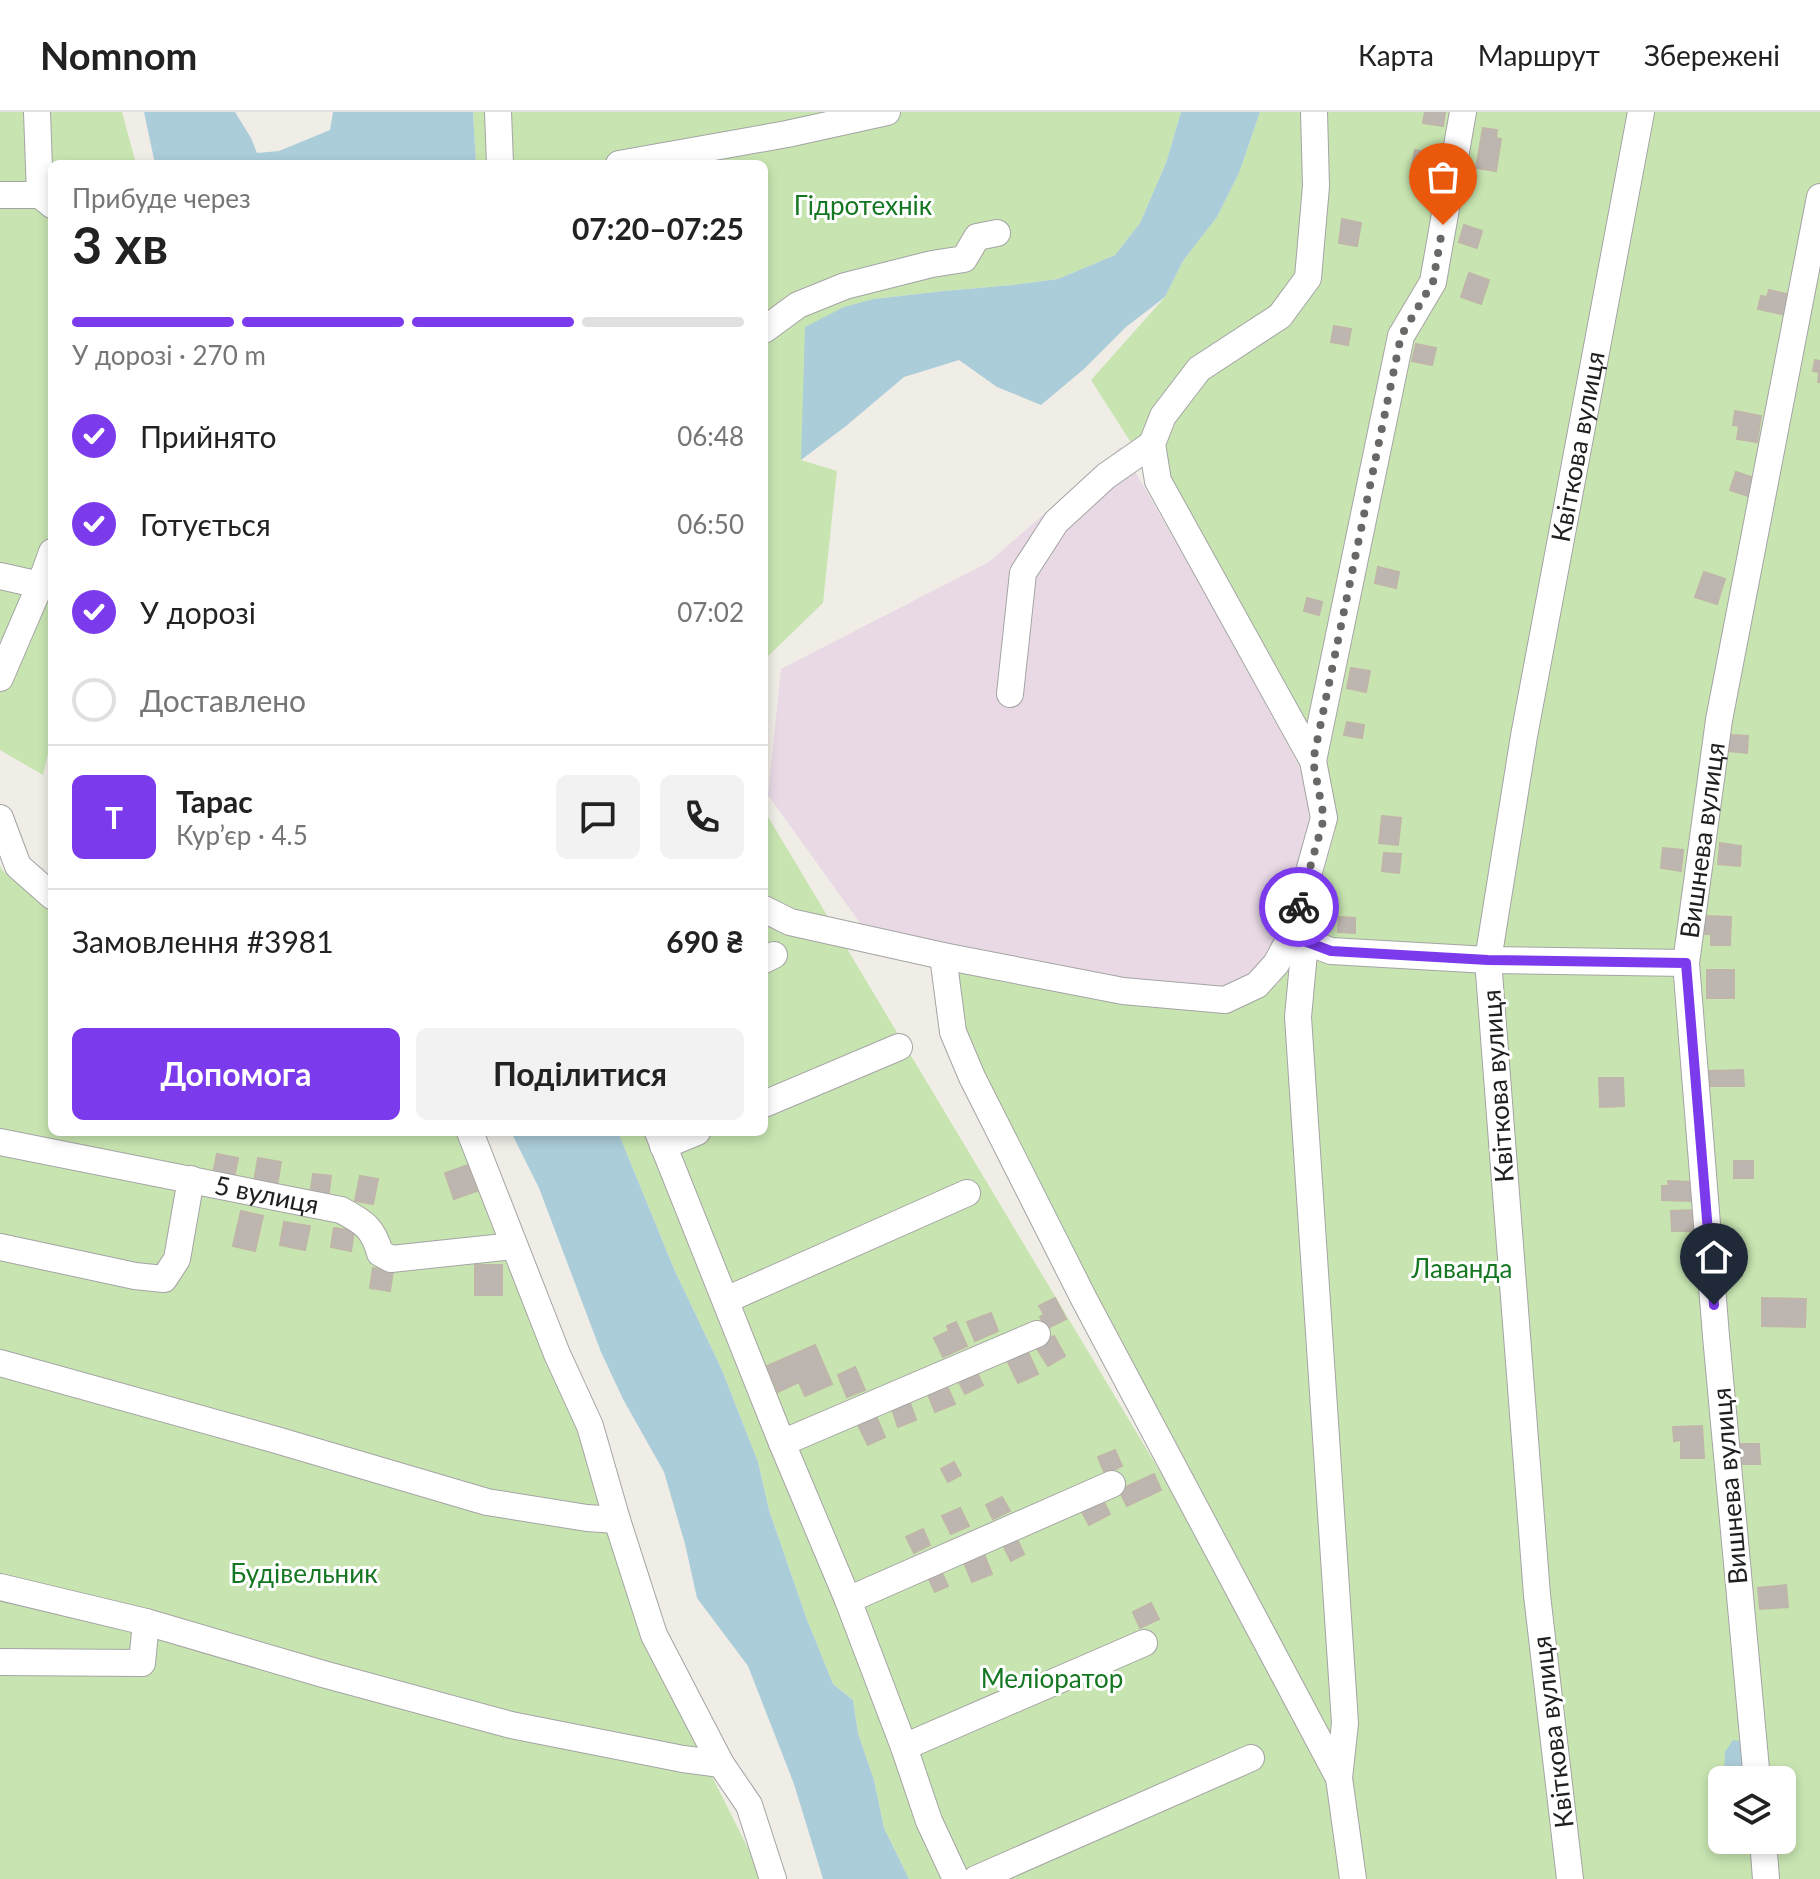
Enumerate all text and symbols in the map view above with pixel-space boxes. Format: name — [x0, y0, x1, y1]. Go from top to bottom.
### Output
text: Nomnom — [40, 32, 197, 78]
text: Карта — [1358, 38, 1434, 72]
text: Маршрут — [1478, 38, 1600, 72]
text: Збережені — [1644, 38, 1780, 72]
pin — [1409, 143, 1477, 225]
icon: bag — [1421, 155, 1465, 199]
text: Прибуде через — [72, 182, 251, 214]
park label: Гідротехнік — [794, 189, 933, 221]
text: 07:20–07:25 — [572, 210, 744, 246]
text: 3 хв — [72, 213, 168, 275]
text: У дорозі · 270 m — [72, 339, 266, 371]
street label: Квіткова вулиця — [1544, 349, 1611, 544]
icon: check — [72, 414, 116, 458]
text: Прийнято — [140, 418, 276, 454]
text: 06:48 — [677, 420, 744, 452]
icon: check — [72, 502, 116, 546]
text: Готується — [140, 506, 271, 542]
text: 06:50 — [677, 508, 744, 540]
icon: check — [72, 590, 116, 634]
text: У дорозі — [140, 594, 256, 630]
text: 07:02 — [677, 596, 744, 628]
text: Доставлено — [140, 682, 306, 718]
street label: Вишнева вулиця — [1673, 740, 1731, 940]
button: chat — [556, 775, 640, 859]
button: phone — [660, 775, 744, 859]
text: Тарас — [176, 783, 253, 819]
text: Т — [105, 799, 123, 835]
text: Кур’єр · 4.5 — [176, 819, 308, 851]
courier — [1259, 867, 1339, 947]
icon: bike — [1277, 885, 1321, 929]
text: Замовлення #3981 — [72, 923, 334, 959]
text: 690 ₴ — [666, 923, 744, 959]
street label: Квіткова вулиця — [1474, 989, 1520, 1184]
button: Допомога — [72, 1028, 400, 1120]
button: Поділитися — [416, 1028, 744, 1120]
street label: 5 вулиця — [212, 1168, 322, 1220]
pin — [1680, 1223, 1748, 1305]
icon: home — [1692, 1235, 1736, 1279]
park label: Лаванда — [1411, 1252, 1512, 1284]
street label: Вишнева вулиця — [1704, 1386, 1754, 1586]
park label: Будівельник — [230, 1557, 378, 1589]
street label: Квіткова вулиця — [1524, 1634, 1580, 1830]
park label: Меліоратор — [981, 1662, 1123, 1694]
map controls — [1708, 1766, 1796, 1854]
button: layers — [1708, 1766, 1796, 1854]

